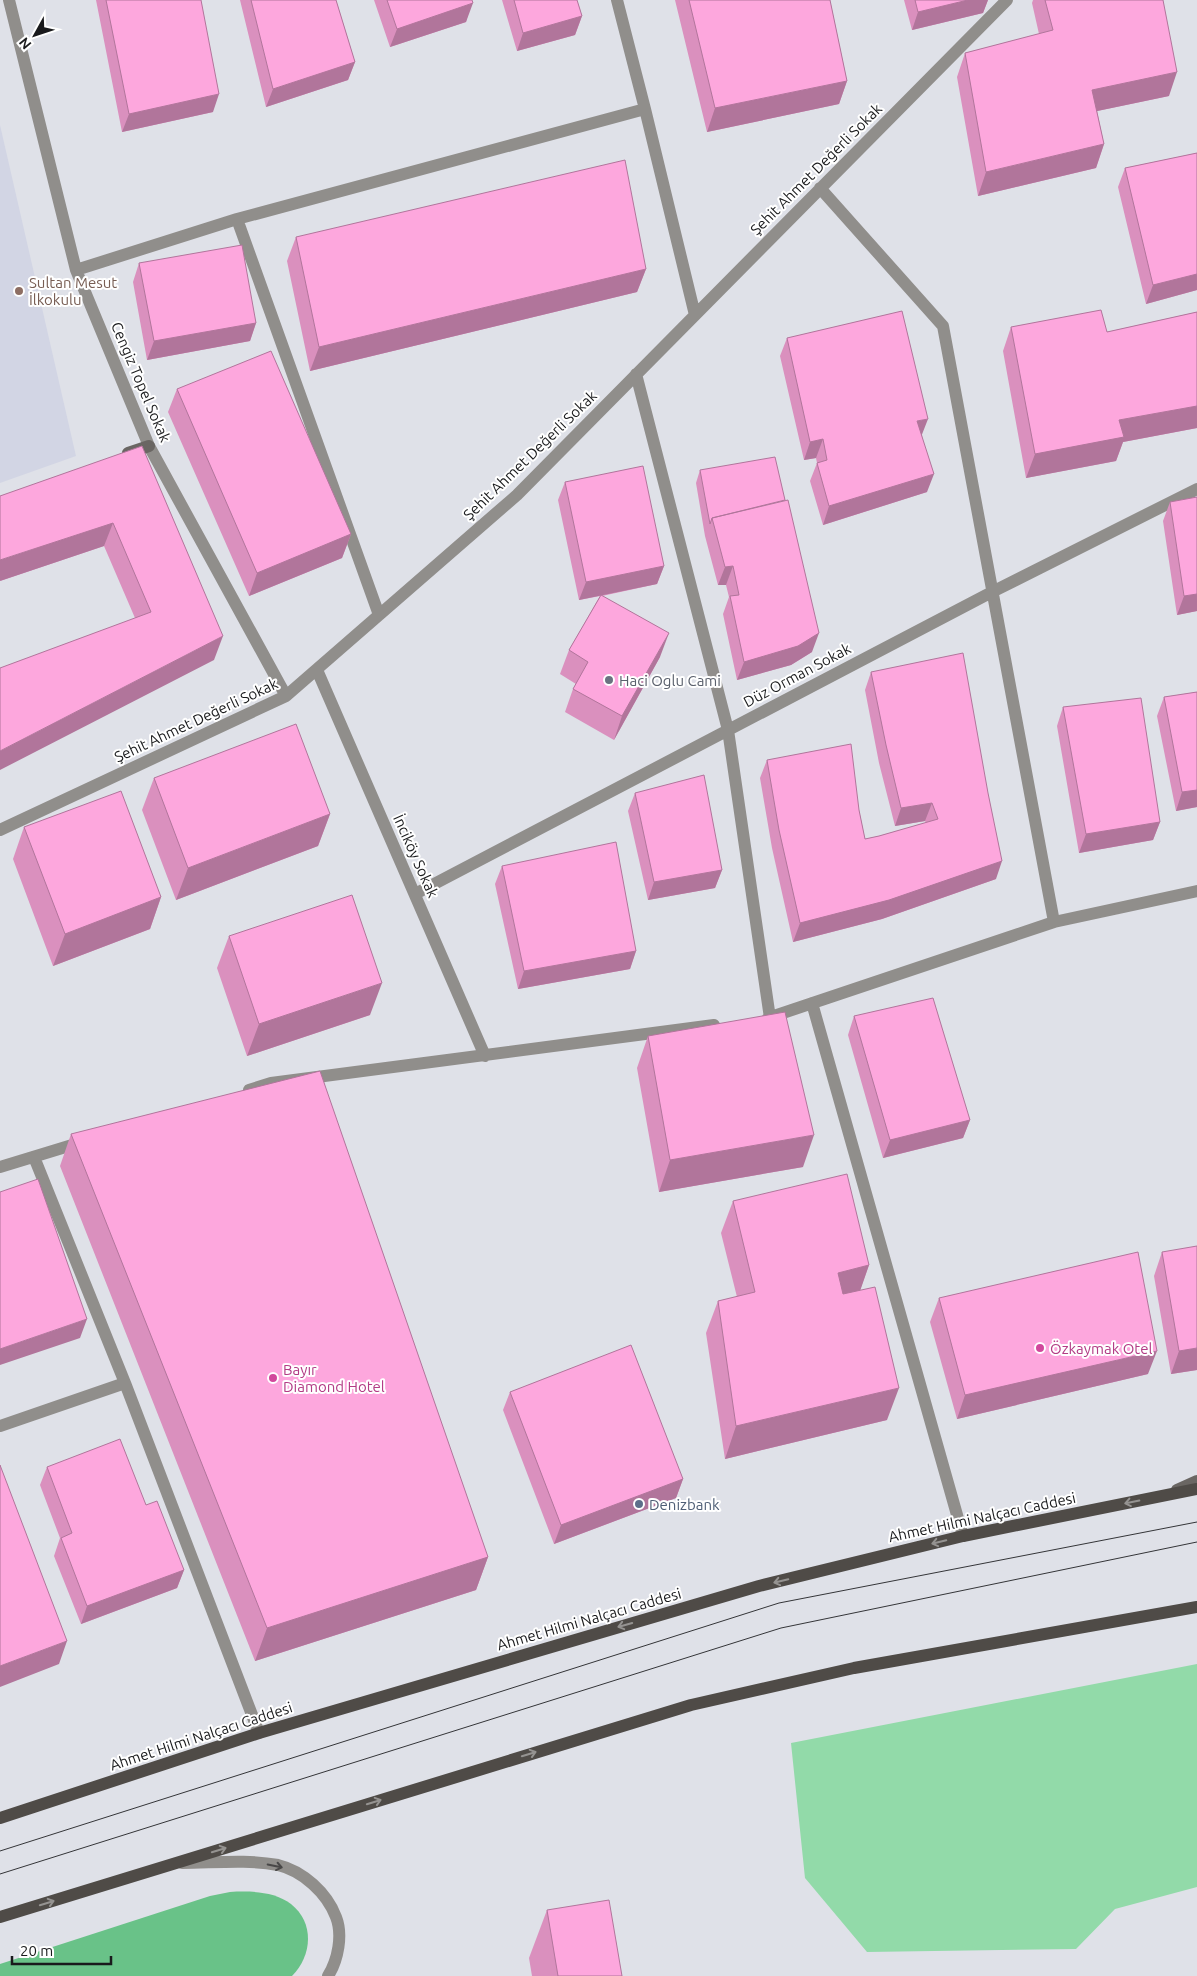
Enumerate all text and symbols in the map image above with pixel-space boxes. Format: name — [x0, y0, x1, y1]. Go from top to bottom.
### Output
north arrow — [10, 10, 60, 60]
text: N — [16, 34, 35, 53]
street label: Şehit Ahmet Değerli Sokak — [747, 100, 885, 238]
place label: Sultan Mesut İlkokulu — [29, 274, 117, 308]
marker: Sultan Mesut İlkokulu — [13, 285, 25, 297]
street label: Cengiz Topel Sokak — [108, 319, 174, 445]
street label: Şehit Ahmet Değerli Sokak — [460, 387, 600, 523]
street label: Düz Orman Sokak — [740, 639, 854, 710]
place label: Haci Oglu Cami — [619, 672, 721, 689]
street label: Şehit Ahmet Değerli Sokak — [112, 674, 281, 765]
marker: Haci Oglu Cami — [603, 674, 615, 686]
street label: İnciköy Sokak — [390, 812, 442, 901]
place label: Özkaymak Otel — [1050, 1340, 1152, 1357]
marker: Özkaymak Otel — [1034, 1342, 1046, 1354]
place label: Bayır Diamond Hotel — [283, 1361, 385, 1395]
marker: Bayır Diamond Hotel — [267, 1372, 279, 1384]
street label: Ahmet Hilmi Nalçacı Caddesi — [887, 1489, 1077, 1545]
place label: Denizbank — [649, 1496, 720, 1513]
marker: Denizbank — [633, 1498, 645, 1510]
one-way arrow — [1125, 1498, 1141, 1507]
one-way arrow — [931, 1538, 947, 1547]
one-way arrow — [773, 1577, 789, 1586]
street label: Ahmet Hilmi Nalçacı Caddesi — [495, 1585, 683, 1653]
one-way arrow — [617, 1621, 633, 1631]
street label: Ahmet Hilmi Nalçacı Caddesi — [108, 1698, 294, 1774]
one-way arrow — [521, 1749, 537, 1758]
one-way arrow — [365, 1796, 381, 1806]
one-way arrow — [210, 1844, 226, 1854]
one-way arrow — [266, 1861, 282, 1871]
one-way arrow — [38, 1897, 54, 1907]
scale bar — [12, 1934, 111, 1966]
text: 20 m — [20, 1942, 53, 1959]

